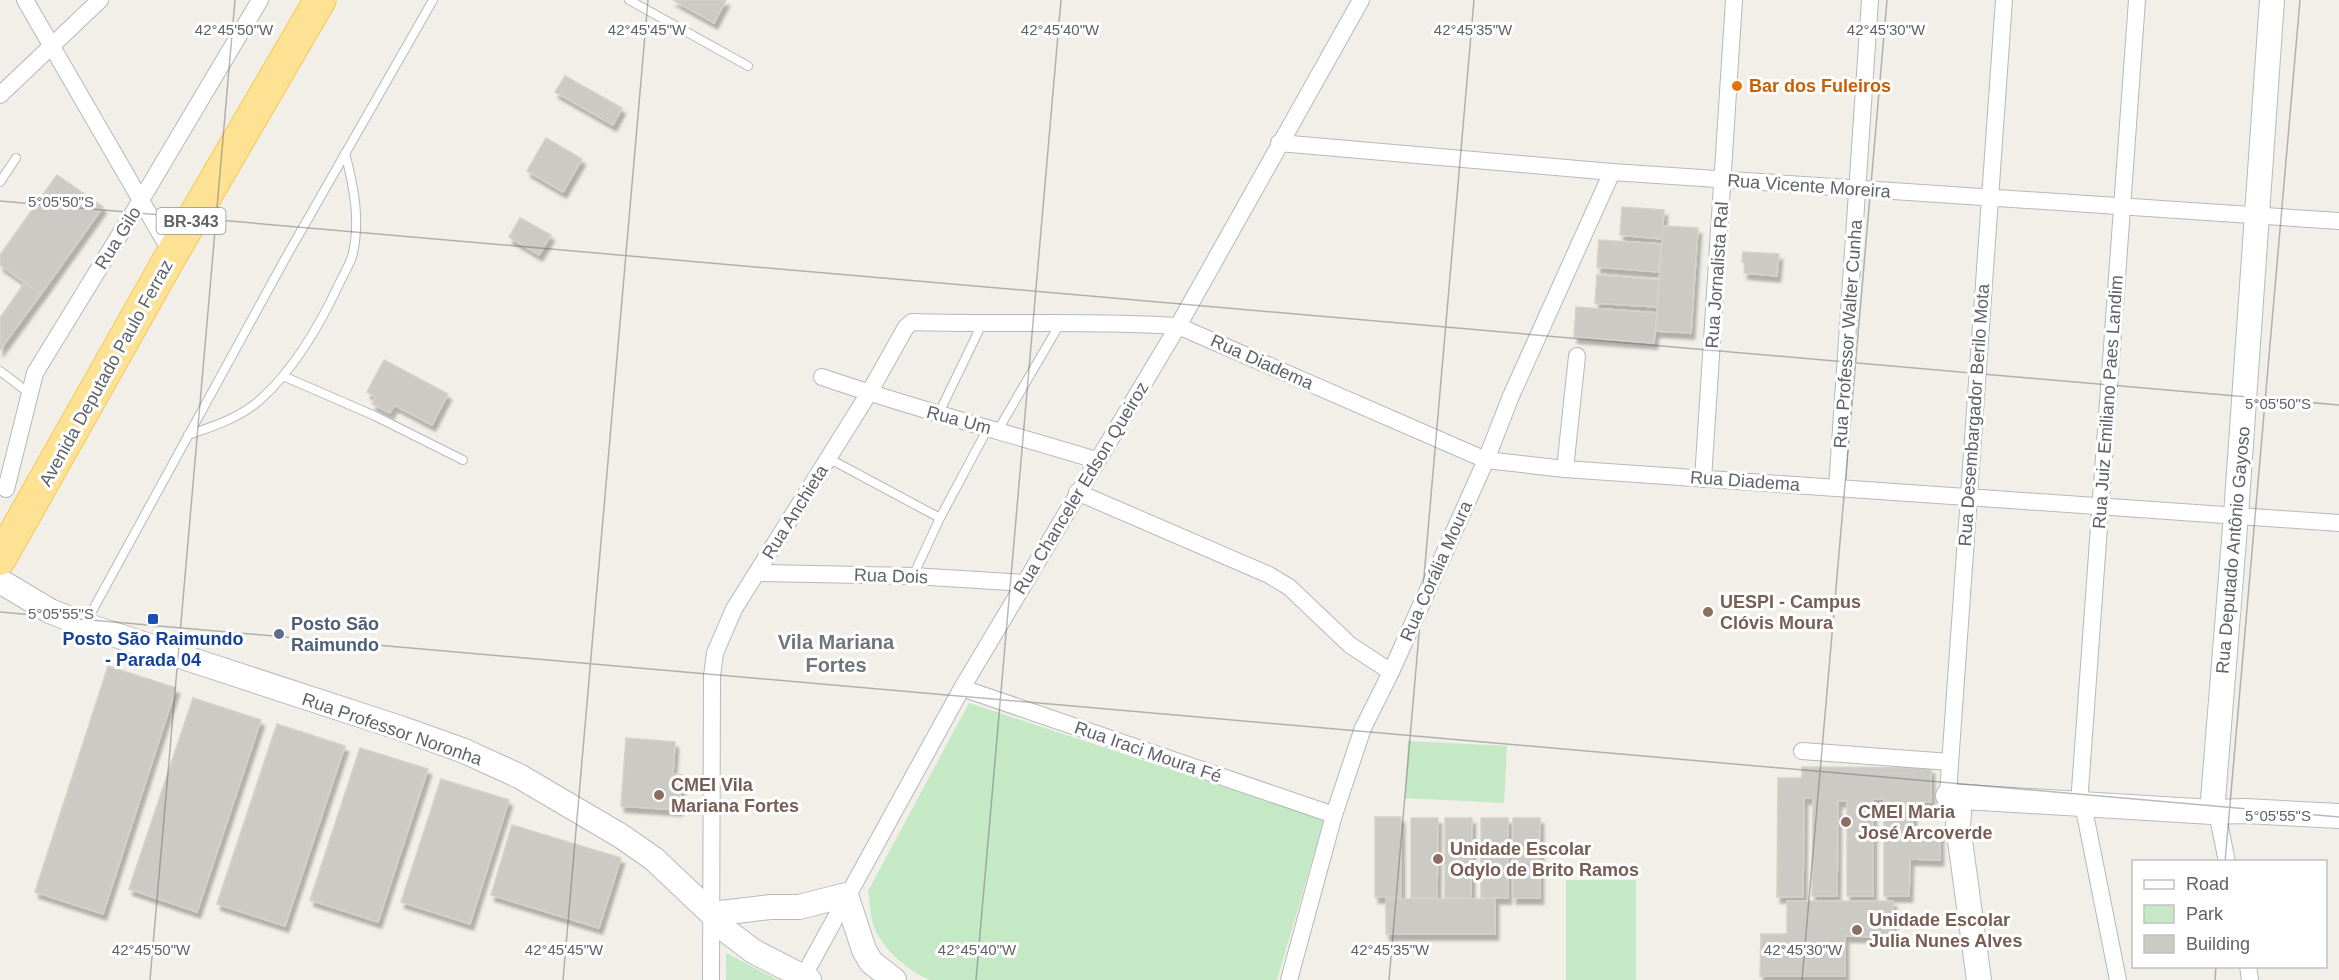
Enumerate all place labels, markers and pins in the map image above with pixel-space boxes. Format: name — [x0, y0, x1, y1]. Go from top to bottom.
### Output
place label: Bar dos Fuleiros — [1749, 76, 1891, 96]
marker: Bar dos Fuleiros — [1730, 79, 1744, 93]
place label: UESPI - Campus Clóvis Moura — [1720, 592, 1861, 633]
marker: UESPI - Campus Clóvis Moura — [1701, 605, 1715, 619]
marker: Posto São Raimundo - Parada 04 — [146, 612, 160, 626]
place label: Posto São Raimundo — [291, 614, 379, 655]
marker: Posto São Raimundo — [272, 627, 286, 641]
place label: Posto São Raimundo - Parada 04 — [62, 629, 244, 670]
place label: CMEI Vila Mariana Fortes — [671, 775, 799, 816]
marker: CMEI Vila Mariana Fortes — [652, 788, 666, 802]
place label: CMEI Maria José Arcoverde — [1858, 802, 1992, 843]
marker: CMEI Maria José Arcoverde — [1839, 815, 1853, 829]
place label: Unidade Escolar Odylo de Brito Ramos — [1450, 839, 1639, 880]
marker: Unidade Escolar Odylo de Brito Ramos — [1431, 852, 1445, 866]
place label: Unidade Escolar Julia Nunes Alves — [1869, 910, 2022, 951]
marker: Unidade Escolar Julia Nunes Alves — [1850, 923, 1864, 937]

